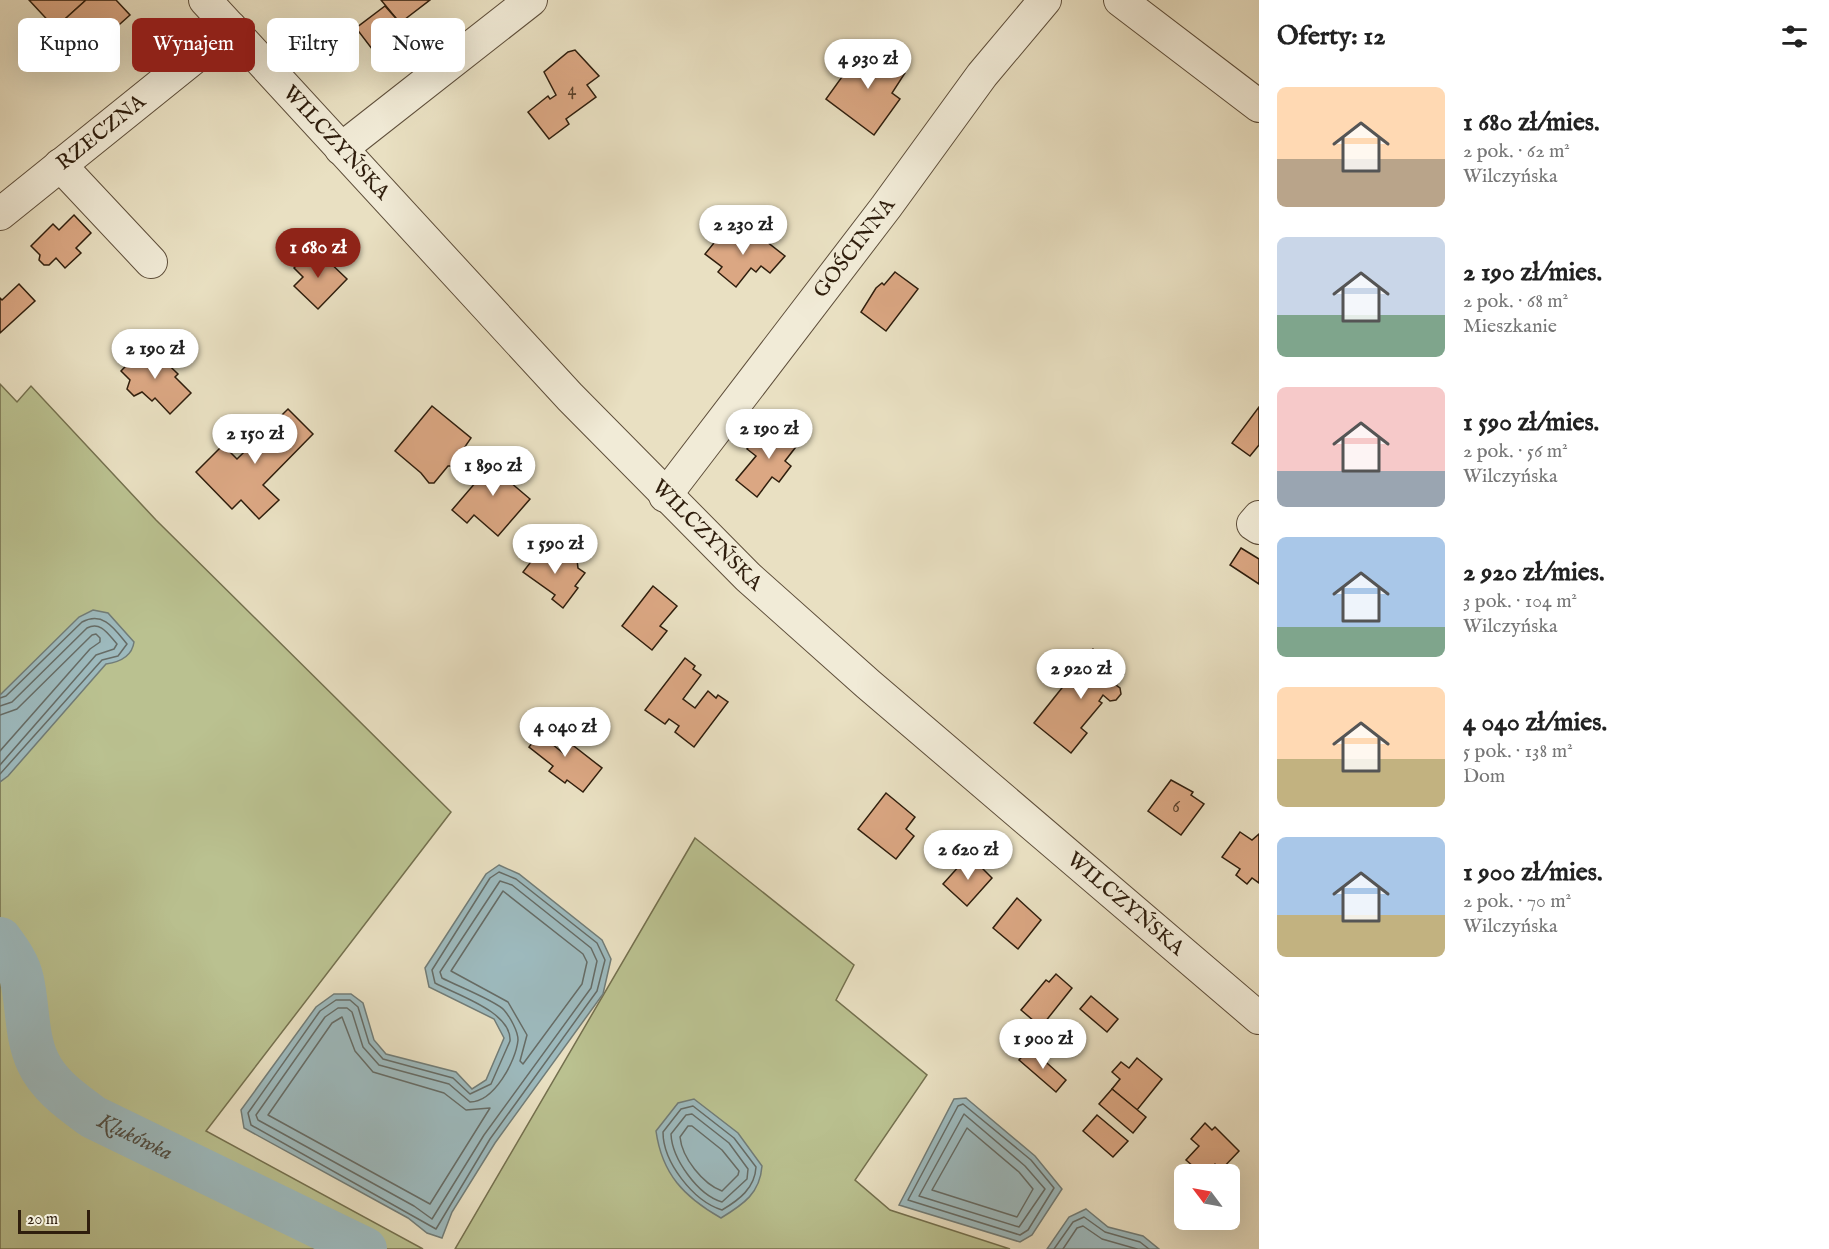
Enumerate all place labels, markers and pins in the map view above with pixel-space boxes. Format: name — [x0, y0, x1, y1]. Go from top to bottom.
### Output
pin: 4 930 zł — [806, 39, 930, 90]
pin: 2 230 zł — [681, 205, 805, 256]
pin: 1 680 zł — [256, 228, 380, 279]
pin: 2 190 zł — [93, 329, 217, 380]
pin: 2 190 zł — [707, 409, 831, 460]
pin: 2 150 zł — [193, 414, 317, 465]
pin: 1 890 zł — [431, 446, 555, 497]
pin: 1 590 zł — [493, 524, 617, 575]
pin: 2 920 zł — [1019, 649, 1143, 700]
pin: 4 040 zł — [503, 707, 627, 758]
pin: 2 620 zł — [906, 830, 1030, 881]
pin: 1 900 zł — [981, 1019, 1105, 1070]

